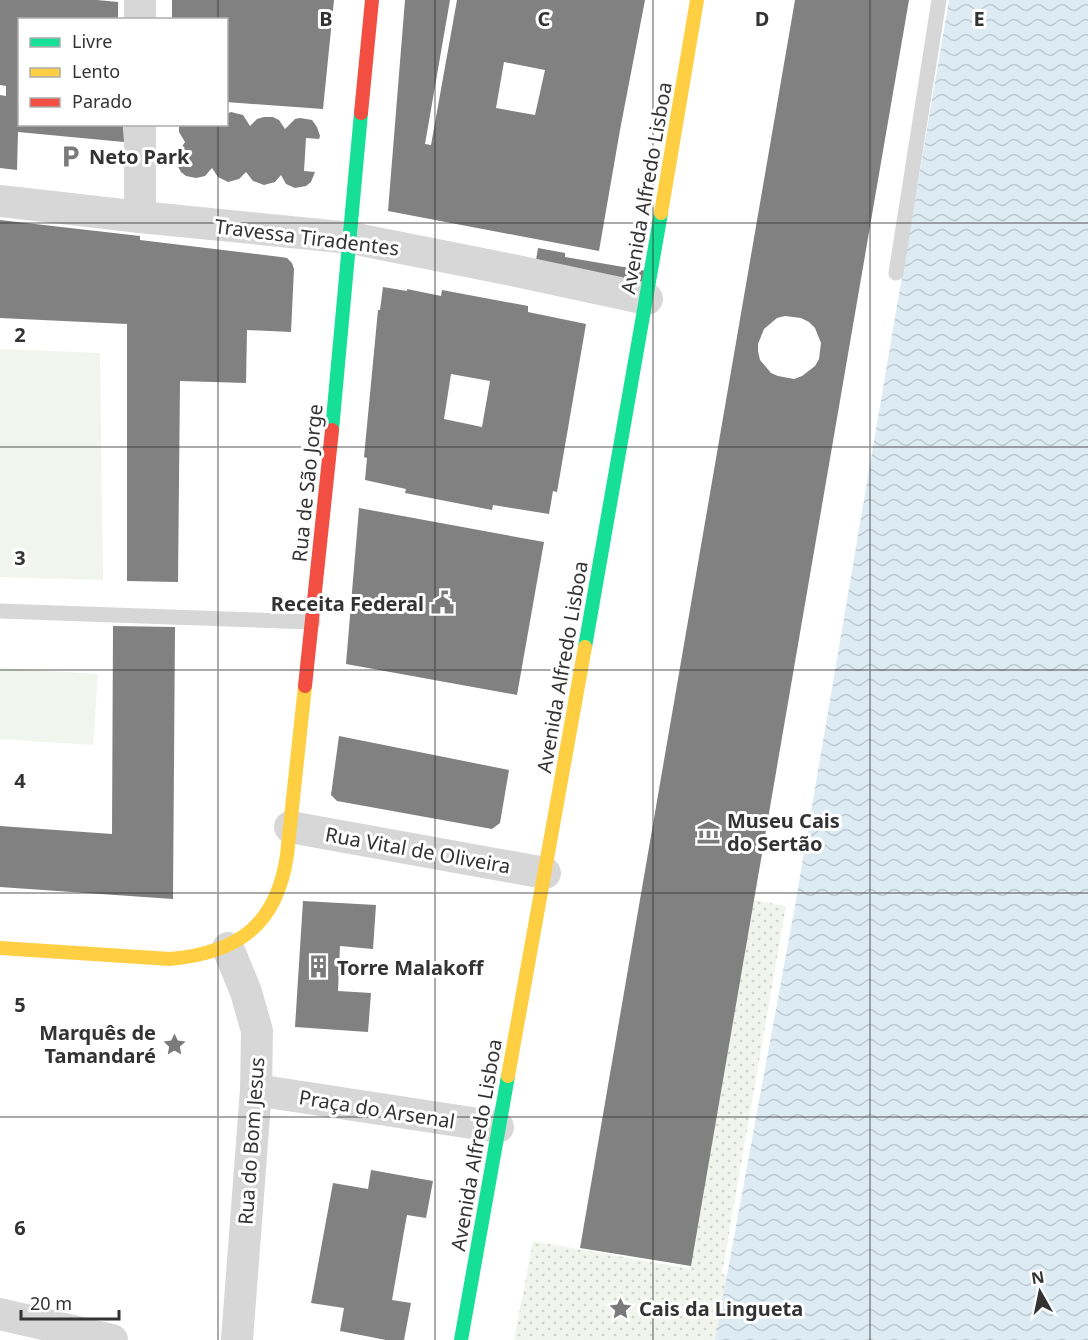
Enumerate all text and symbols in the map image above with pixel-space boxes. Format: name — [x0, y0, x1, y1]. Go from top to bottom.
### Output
text: B — [319, 5, 333, 32]
text: C — [538, 5, 551, 32]
text: D — [755, 5, 769, 32]
text: E — [973, 5, 985, 32]
legend — [18, 18, 228, 126]
text: Livre — [72, 29, 112, 53]
text: Lento — [72, 59, 120, 83]
street label: Avenida Alfredo Lisboa — [614, 80, 678, 296]
text: Parado — [72, 89, 132, 113]
parking icon: Neto Park — [58, 143, 84, 169]
place label: Neto Park — [89, 143, 190, 170]
street label: Travessa Tiradentes — [213, 212, 401, 262]
text: 2 — [14, 321, 26, 348]
street label: Rua de São Jorge — [285, 403, 329, 563]
text: 3 — [14, 544, 26, 571]
street label: Avenida Alfredo Lisboa — [530, 559, 594, 775]
place label: Receita Federal — [271, 590, 424, 617]
public building icon: Receita Federal — [429, 590, 455, 616]
text: 4 — [14, 767, 26, 794]
place label: Museu Cais do Sertão — [727, 807, 840, 857]
museum icon: Museu Cais do Sertão — [696, 819, 722, 845]
street label: Rua Vital de Oliveira — [323, 820, 513, 880]
building icon: Torre Malakoff — [306, 954, 332, 980]
place label: Torre Malakoff — [337, 954, 485, 981]
text: 5 — [14, 991, 26, 1018]
place label: Marquês de Tamandaré — [39, 1019, 156, 1069]
place icon: Marquês de Tamandaré — [161, 1031, 187, 1057]
street label: Avenida Alfredo Lisboa — [444, 1037, 508, 1253]
street label: Rua do Bom Jesus — [232, 1056, 270, 1226]
street label: Praça do Arsenal — [297, 1083, 457, 1135]
text: 6 — [14, 1214, 26, 1241]
north arrow — [1010, 1262, 1070, 1322]
text: N — [1030, 1265, 1046, 1289]
scale bar — [21, 1283, 118, 1321]
text: 20 m — [30, 1291, 72, 1315]
place icon: Cais da Lingueta — [608, 1295, 634, 1321]
place label: Cais da Lingueta — [639, 1295, 803, 1322]

